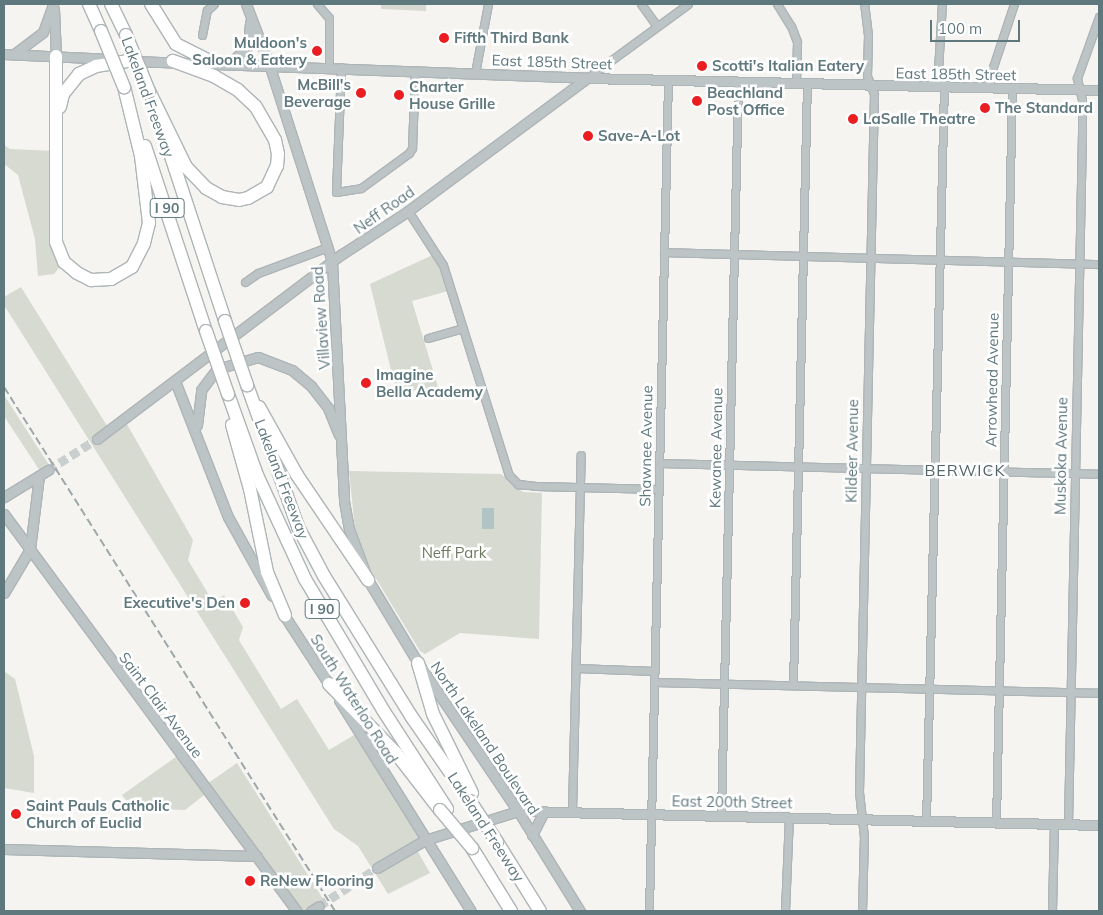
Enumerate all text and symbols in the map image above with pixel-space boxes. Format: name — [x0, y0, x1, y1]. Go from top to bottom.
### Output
scale bar — [933, 10, 1023, 42]
text: 100 m — [938, 19, 982, 38]
place label: Fifth Third Bank — [454, 29, 569, 47]
marker: Fifth Third Bank — [438, 32, 450, 44]
place label: Muldoon's Saloon & Eatery — [192, 33, 307, 68]
street label: Lakeland Freeway — [118, 34, 178, 160]
marker: Muldoon's Saloon & Eatery — [311, 45, 323, 57]
street label: East 185th Street — [491, 51, 613, 73]
place label: Scotti's Italian Eatery — [712, 57, 864, 75]
marker: Scotti's Italian Eatery — [696, 60, 708, 72]
street label: East 185th Street — [896, 64, 1016, 84]
place label: McBill's Beverage — [284, 75, 351, 110]
place label: Charter House Grille — [409, 77, 495, 112]
place label: Beachland Post Office — [707, 83, 785, 118]
marker: McBill's Beverage — [355, 87, 367, 99]
marker: Charter House Grille — [393, 89, 405, 101]
marker: Beachland Post Office — [691, 95, 703, 107]
place label: The Standard — [995, 99, 1093, 117]
marker: The Standard — [979, 102, 991, 114]
place label: LaSalle Theatre — [863, 110, 975, 128]
marker: LaSalle Theatre — [847, 113, 859, 125]
place label: Save-A-Lot — [598, 127, 680, 145]
marker: Save-A-Lot — [582, 130, 594, 142]
street label: Neff Road — [350, 183, 418, 237]
road number: I 90 — [150, 197, 184, 220]
street label: Villaview Road — [308, 266, 334, 370]
street label: Arrowhead Avenue — [982, 313, 1002, 447]
place label: Imagine Bella Academy — [376, 365, 483, 400]
marker: Imagine Bella Academy — [360, 377, 372, 389]
street label: Shawnee Avenue — [636, 385, 656, 507]
street label: Kewanee Avenue — [706, 388, 726, 508]
street label: Muskoka Avenue — [1051, 397, 1071, 515]
street label: Kildeer Avenue — [842, 399, 862, 503]
street label: Lakeland Freeway — [251, 417, 313, 541]
district label: BERWICK — [924, 460, 1006, 480]
park label: Neff Park — [422, 544, 486, 562]
place label: Executive's Den — [124, 594, 235, 612]
marker: Executive's Den — [239, 597, 251, 609]
road number: I 90 — [304, 598, 340, 620]
street label: South Waterloo Road — [307, 631, 401, 767]
street label: Saint Clair Avenue — [115, 649, 207, 761]
street label: North Lakeland Boulevard — [427, 658, 543, 818]
street label: Lakeland Freeway — [444, 769, 528, 885]
street label: East 200th Street — [672, 792, 792, 812]
place label: Saint Pauls Catholic Church of Euclid — [26, 796, 169, 831]
marker: Saint Pauls Catholic Church of Euclid — [10, 808, 22, 820]
place label: ReNew Flooring — [260, 872, 374, 890]
marker: ReNew Flooring — [244, 875, 256, 887]

